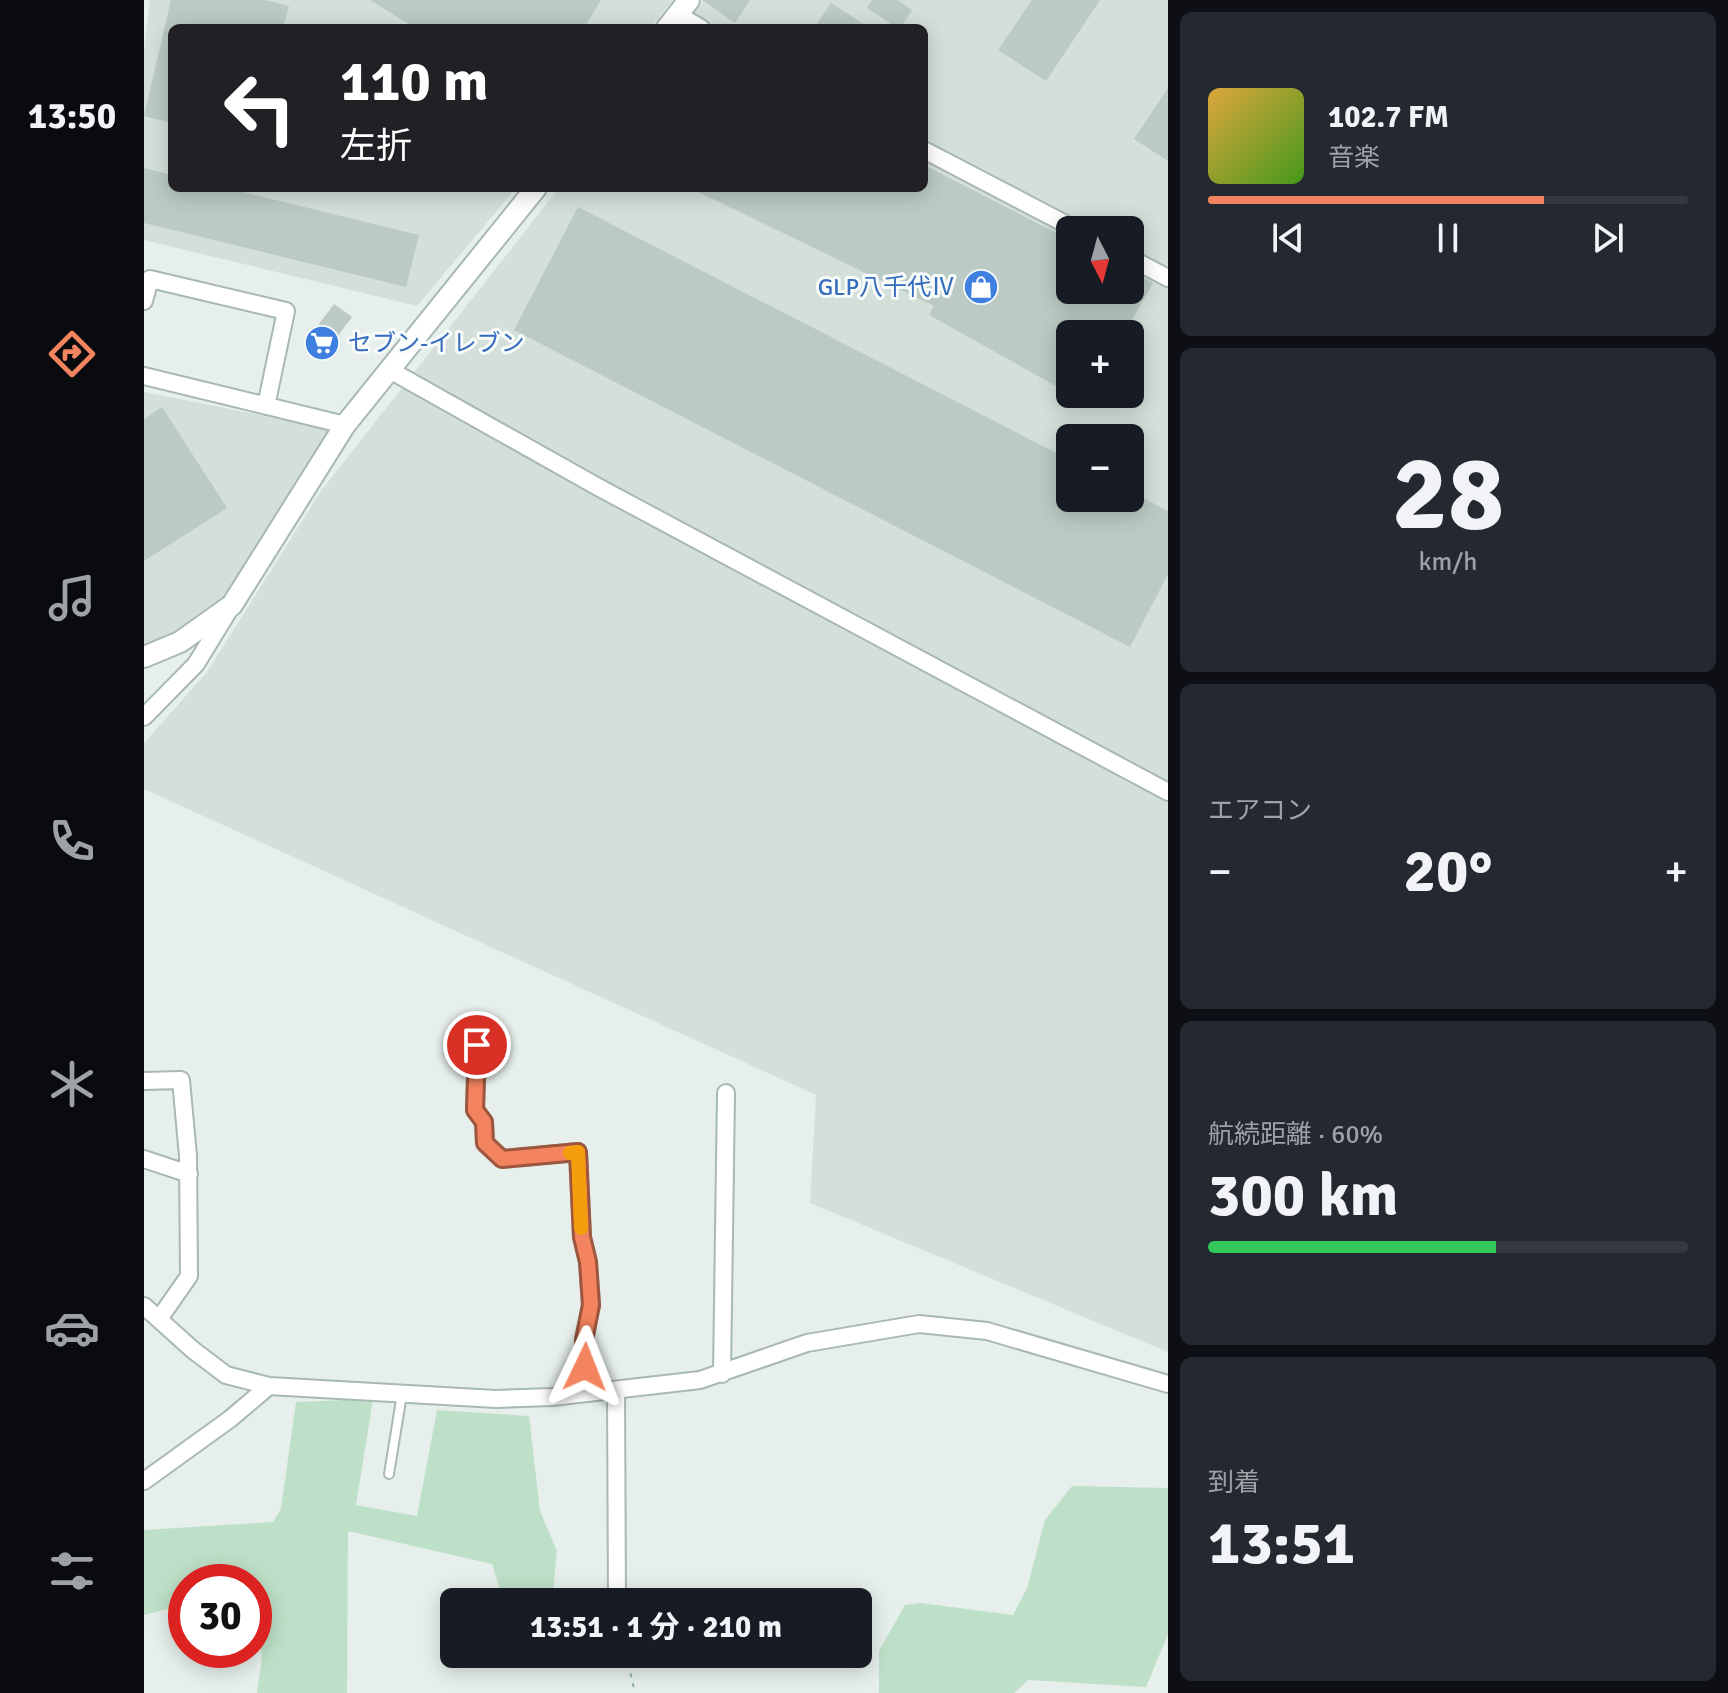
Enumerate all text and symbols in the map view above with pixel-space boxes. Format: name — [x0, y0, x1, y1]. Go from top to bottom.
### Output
text: 110 m — [340, 47, 488, 116]
icon: left — [208, 56, 312, 160]
text: 13:50 — [28, 94, 116, 139]
text: 102.7 FM — [1328, 99, 1449, 136]
text: 左折 — [340, 124, 412, 169]
text: 音楽 — [1328, 142, 1380, 174]
north arrow — [1056, 216, 1144, 304]
map controls — [1056, 216, 1144, 512]
icon: previous — [1266, 216, 1310, 260]
icon: pause — [1426, 216, 1470, 260]
icon: next — [1586, 216, 1630, 260]
shop icon: GLP八千代Ⅳ — [962, 268, 1000, 306]
place label: GLP八千代Ⅳ — [818, 272, 955, 302]
button: + — [1056, 320, 1144, 408]
supermarket icon: セブン-イレブン — [303, 324, 341, 362]
icon: directions — [44, 326, 100, 382]
place label: セブン-イレブン — [348, 328, 524, 358]
button: − — [1056, 424, 1144, 512]
text: 28 — [1392, 430, 1504, 558]
text: km/h — [1419, 546, 1477, 578]
icon: music — [44, 570, 100, 626]
text: エアコン — [1208, 795, 1312, 827]
icon: phone — [44, 813, 100, 869]
text: 20° — [1404, 835, 1492, 909]
text: − — [1208, 845, 1232, 899]
text: + — [1664, 845, 1688, 899]
pin — [443, 1011, 511, 1079]
icon: arrive — [455, 1023, 499, 1067]
icon: climate — [44, 1056, 100, 1112]
text: 航続距離 · 60% — [1208, 1119, 1383, 1151]
text: 300 km — [1208, 1159, 1398, 1233]
icon: car — [44, 1300, 100, 1356]
position arrow — [543, 1325, 627, 1409]
text: 到着 — [1208, 1467, 1260, 1499]
text: 13:51 — [1208, 1507, 1355, 1581]
icon: filters — [44, 1543, 100, 1599]
speed limit sign: 30 — [168, 1564, 272, 1668]
text: 13:51 · 1 分 · 210 m — [530, 1609, 782, 1646]

